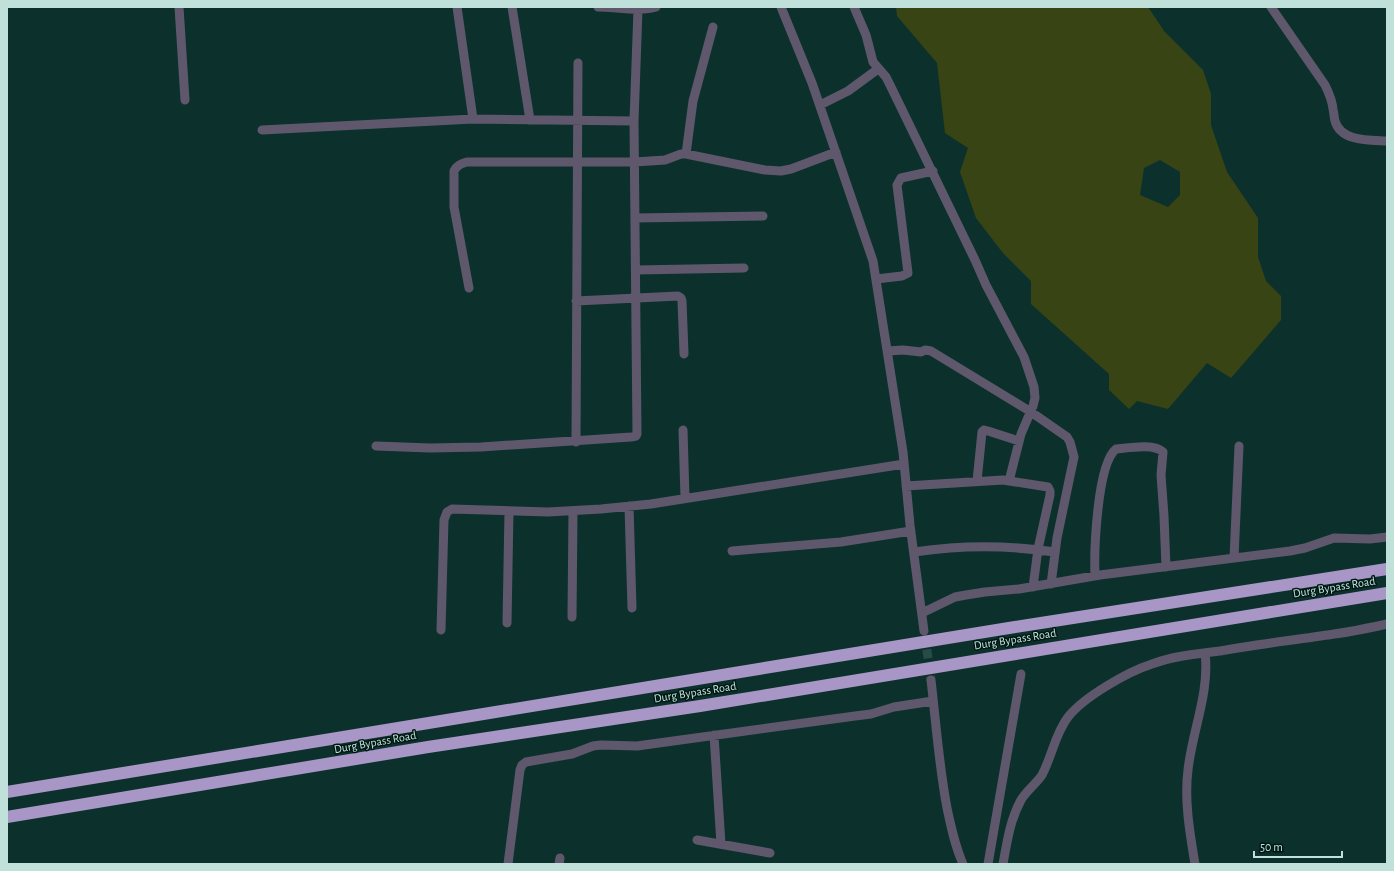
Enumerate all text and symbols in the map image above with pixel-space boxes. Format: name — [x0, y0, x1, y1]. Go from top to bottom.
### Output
street label: Durg Bypass Road — [1292, 575, 1376, 600]
street label: Durg Bypass Road — [973, 627, 1057, 652]
street label: Durg Bypass Road — [653, 680, 737, 705]
street label: Durg Bypass Road — [333, 729, 417, 756]
scale bar — [1254, 833, 1342, 859]
text: 50 m — [1260, 841, 1283, 853]

